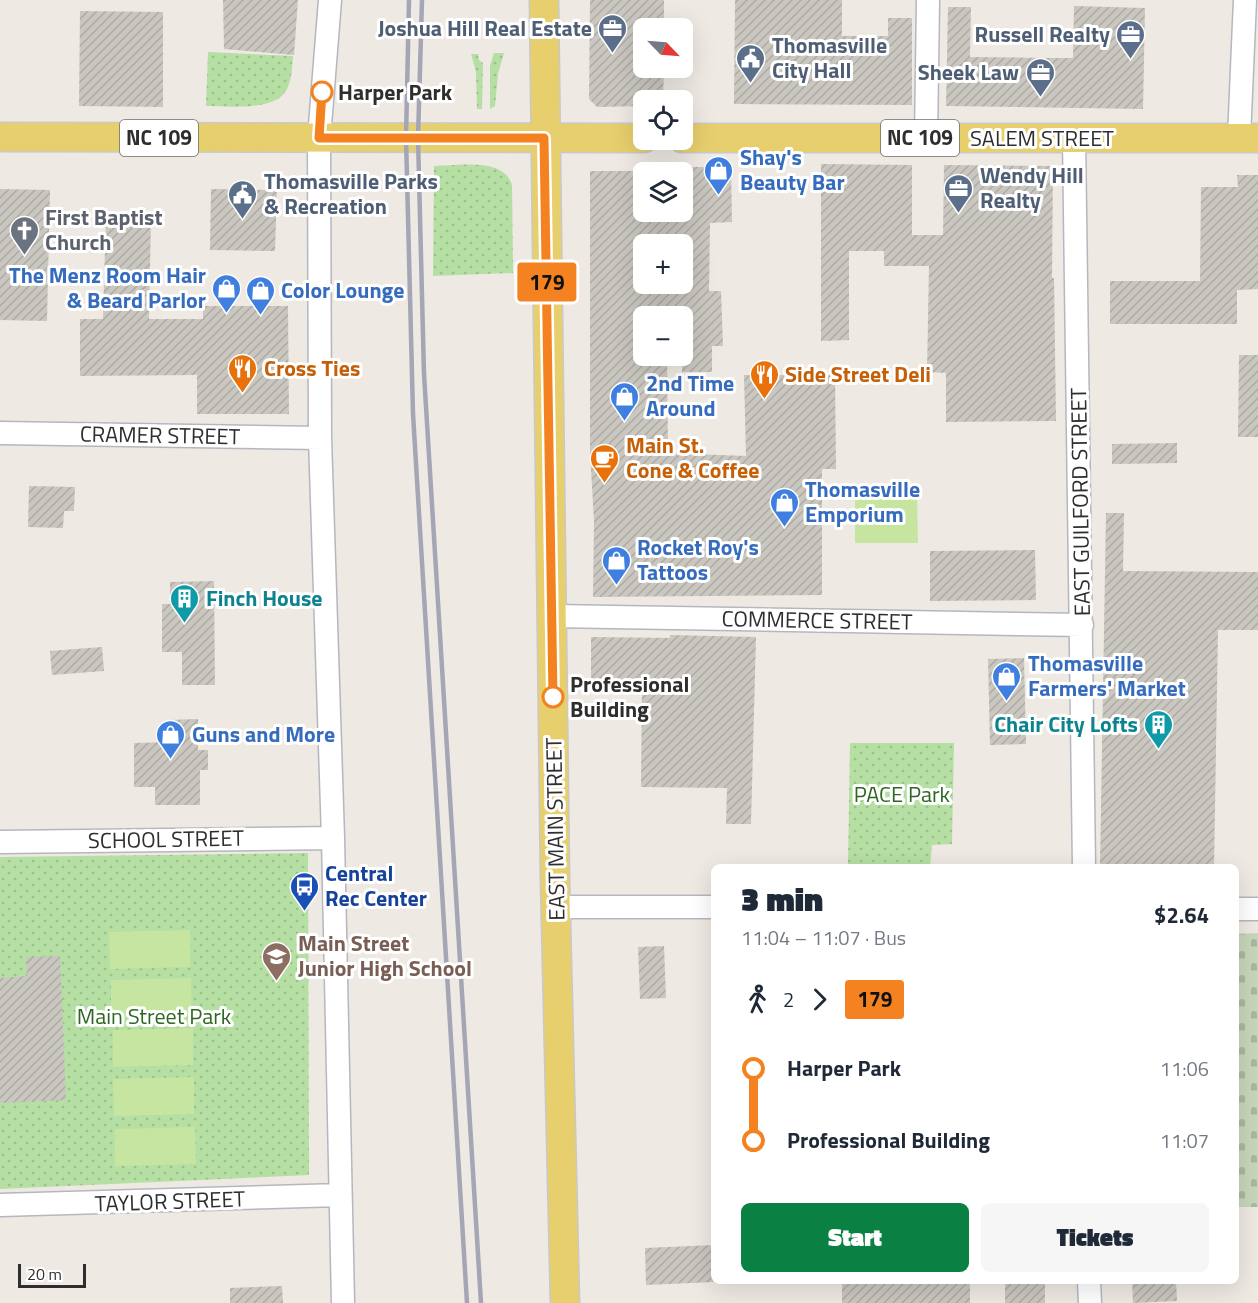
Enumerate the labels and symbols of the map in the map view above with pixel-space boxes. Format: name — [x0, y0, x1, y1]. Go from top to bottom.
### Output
place label: Joshua Hill Real Estate — [378, 11, 592, 45]
office icon: Joshua Hill Real Estate — [597, 12, 629, 54]
place label: Russell Realty — [975, 17, 1110, 51]
north arrow — [633, 18, 693, 78]
office icon: Russell Realty — [1115, 18, 1147, 60]
place label: Thomasville City Hall — [772, 28, 887, 87]
public building icon: Thomasville City Hall — [735, 42, 767, 84]
place label: Sheek Law — [918, 55, 1019, 89]
office icon: Sheek Law — [1024, 56, 1056, 98]
place label: Harper Park — [338, 75, 453, 109]
marker: Harper Park — [311, 81, 333, 103]
road number: NC 109 — [120, 120, 198, 156]
road number: NC 109 — [881, 120, 959, 156]
street label: SALEM STREET — [970, 121, 1114, 155]
place label: Shay's Beauty Bar — [740, 140, 845, 199]
shop icon: Shay's Beauty Bar — [703, 154, 735, 196]
place label: Wendy Hill Realty — [980, 158, 1084, 217]
place label: Thomasville Parks & Recreation — [264, 164, 438, 223]
office icon: Wendy Hill Realty — [943, 172, 975, 214]
public building icon: Thomasville Parks & Recreation — [227, 178, 259, 220]
place label: First Baptist Church — [45, 200, 162, 259]
church icon: First Baptist Church — [8, 214, 40, 256]
place label: The Menz Room Hair & Beard Parlor — [9, 258, 206, 317]
line badge: 179 — [512, 262, 582, 302]
shop icon: The Menz Room Hair & Beard Parlor — [211, 272, 243, 314]
place label: Color Lounge — [281, 273, 405, 307]
shop icon: Color Lounge — [244, 274, 276, 316]
place label: Cross Ties — [264, 351, 360, 385]
restaurant icon: Cross Ties — [227, 352, 259, 394]
place label: Side Street Deli — [785, 357, 931, 391]
restaurant icon: Side Street Deli — [748, 358, 780, 400]
place label: 2nd Time Around — [646, 366, 734, 425]
shop icon: 2nd Time Around — [609, 380, 641, 422]
street label: EAST GUILFORD STREET — [1061, 387, 1099, 617]
street label: CRAMER STREET — [79, 417, 241, 453]
place label: Main St. Cone & Coffee — [626, 428, 760, 487]
cafe icon: Main St. Cone & Coffee — [589, 442, 621, 484]
place label: Thomasville Emporium — [805, 472, 920, 531]
shop icon: Thomasville Emporium — [768, 486, 800, 528]
place label: Rocket Roy's Tattoos — [637, 530, 759, 589]
shop icon: Rocket Roy's Tattoos — [600, 544, 632, 586]
place label: Finch House — [206, 581, 323, 615]
building icon: Finch House — [169, 582, 201, 624]
street label: COMMERCE STREET — [721, 601, 913, 639]
place label: Thomasville Farmers' Market — [1028, 646, 1186, 705]
shop icon: Thomasville Farmers' Market — [991, 660, 1023, 702]
place label: Professional Building — [570, 667, 689, 726]
marker: Professional Building — [542, 686, 564, 708]
place label: Chair City Lofts — [994, 707, 1138, 741]
building icon: Chair City Lofts — [1143, 708, 1175, 750]
place label: Guns and More — [192, 717, 335, 751]
shop icon: Guns and More — [155, 718, 187, 760]
street label: EAST MAIN STREET — [536, 737, 574, 921]
park label: PACE Park — [854, 777, 951, 811]
street label: SCHOOL STREET — [88, 821, 245, 857]
place label: Central Rec Center — [325, 856, 427, 915]
bus stop icon: Central Rec Center — [288, 870, 320, 912]
place label: Main Street Junior High School — [298, 926, 472, 985]
school or university icon: Main Street Junior High School — [261, 940, 293, 982]
park label: Main Street Park — [77, 999, 232, 1033]
street label: TAYLOR STREET — [94, 1181, 246, 1221]
scale bar — [18, 1261, 86, 1288]

